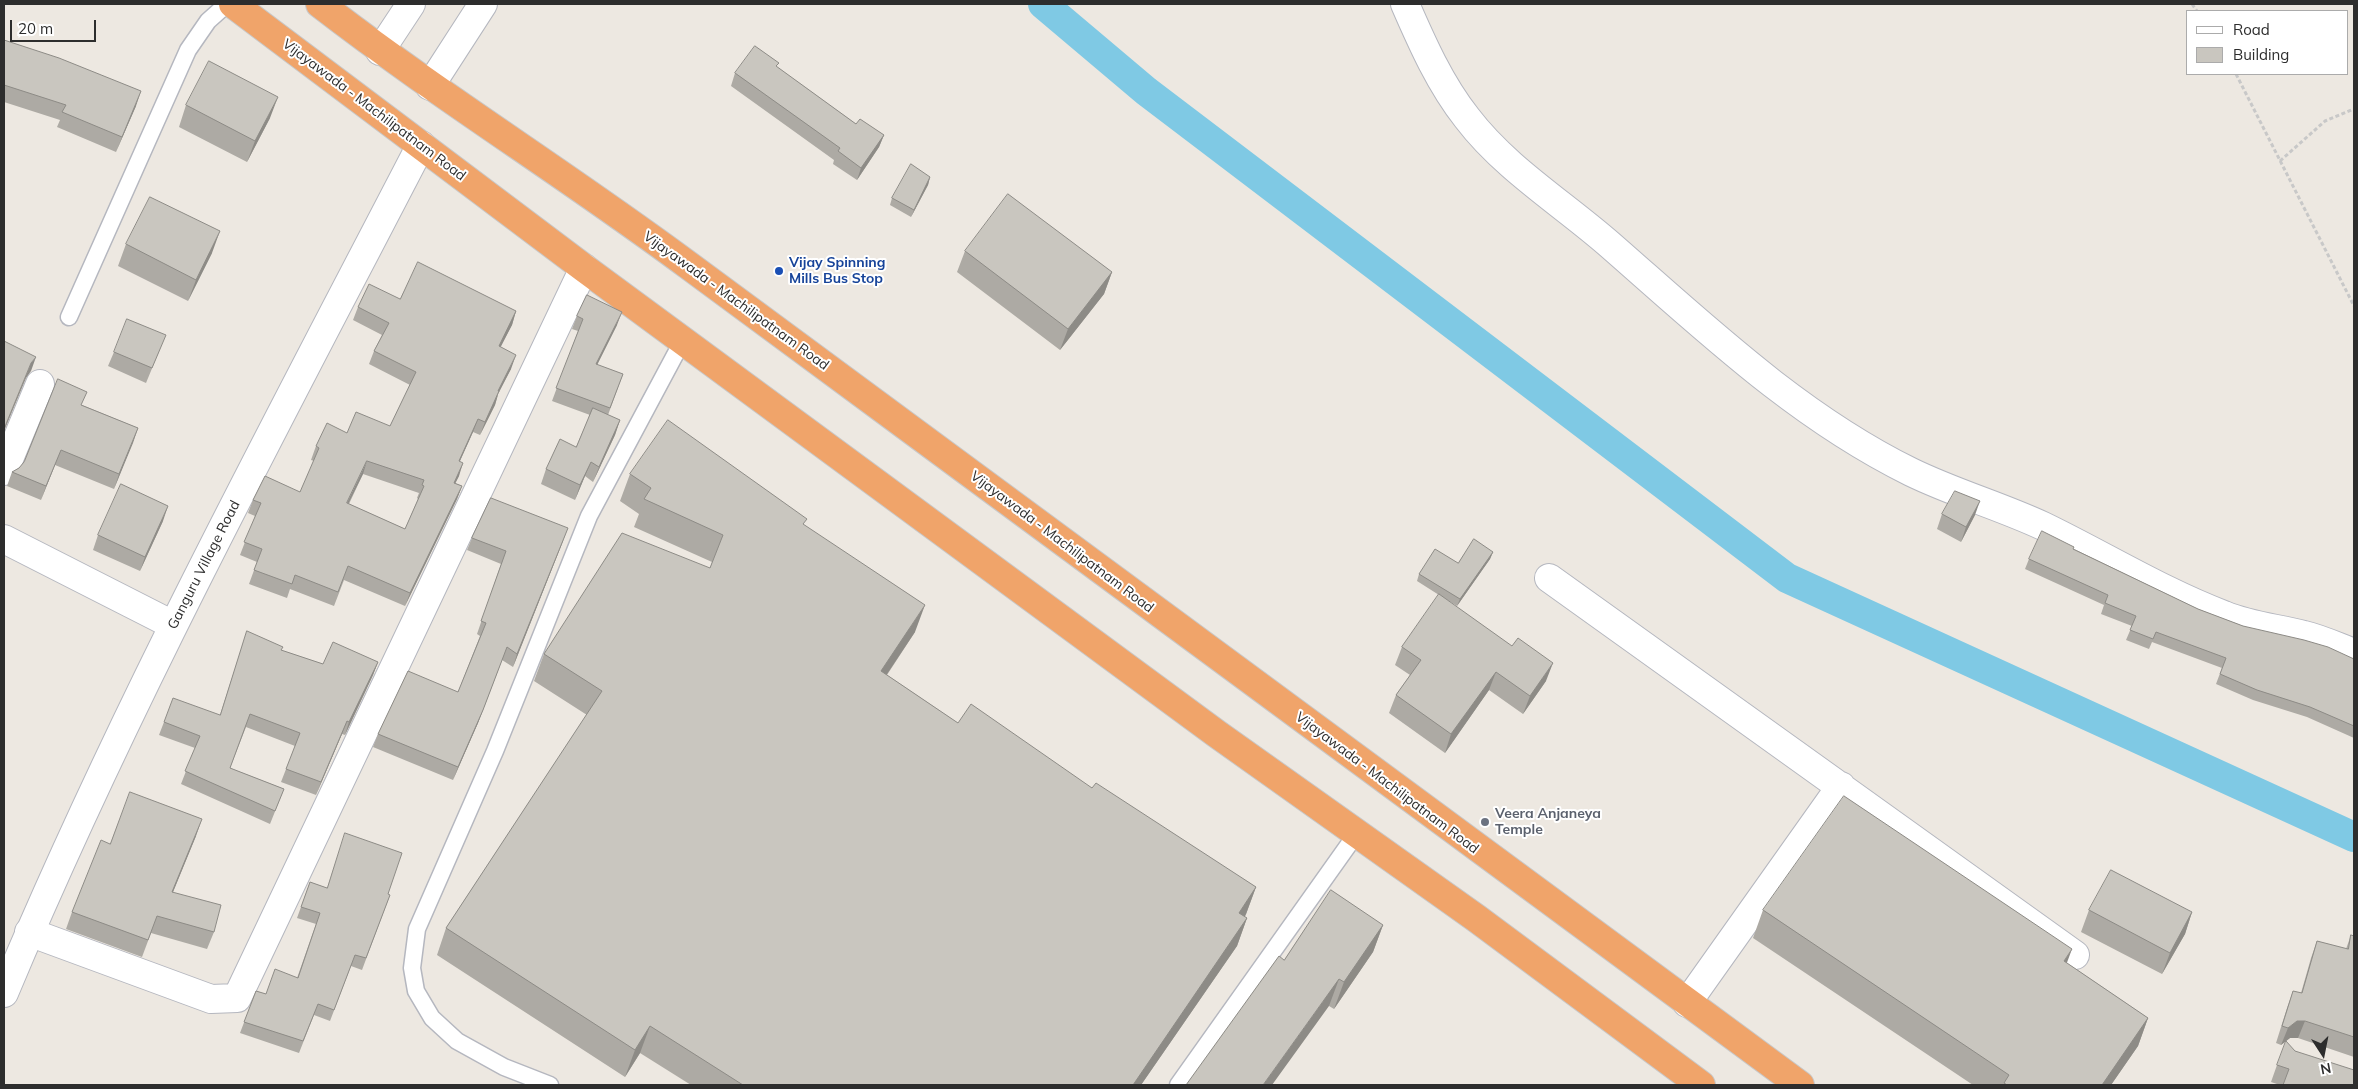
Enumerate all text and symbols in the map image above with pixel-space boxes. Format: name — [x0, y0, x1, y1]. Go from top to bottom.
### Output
scale bar — [12, 10, 99, 42]
legend — [2186, 10, 2348, 75]
text: 20 m — [18, 19, 53, 38]
text: Road — [2233, 20, 2270, 39]
street label: Vijayawada - Machilipatnam Road — [279, 36, 469, 184]
text: Building — [2233, 45, 2289, 64]
street label: Vijayawada - Machilipatnam Road — [640, 228, 832, 374]
place label: Vijay Spinning Mills Bus Stop — [789, 255, 886, 288]
marker: Vijay Spinning Mills Bus Stop — [773, 265, 785, 277]
street label: Vijayawada - Machilipatnam Road — [967, 468, 1157, 616]
street label: Ganguru Village Road — [164, 498, 244, 632]
street label: Vijayawada - Machilipatnam Road — [1292, 709, 1482, 857]
place label: Veera Anjaneya Temple — [1495, 806, 1601, 839]
marker: Veera Anjaneya Temple — [1479, 816, 1491, 828]
north arrow — [2298, 1029, 2348, 1079]
text: N — [2319, 1059, 2333, 1079]

